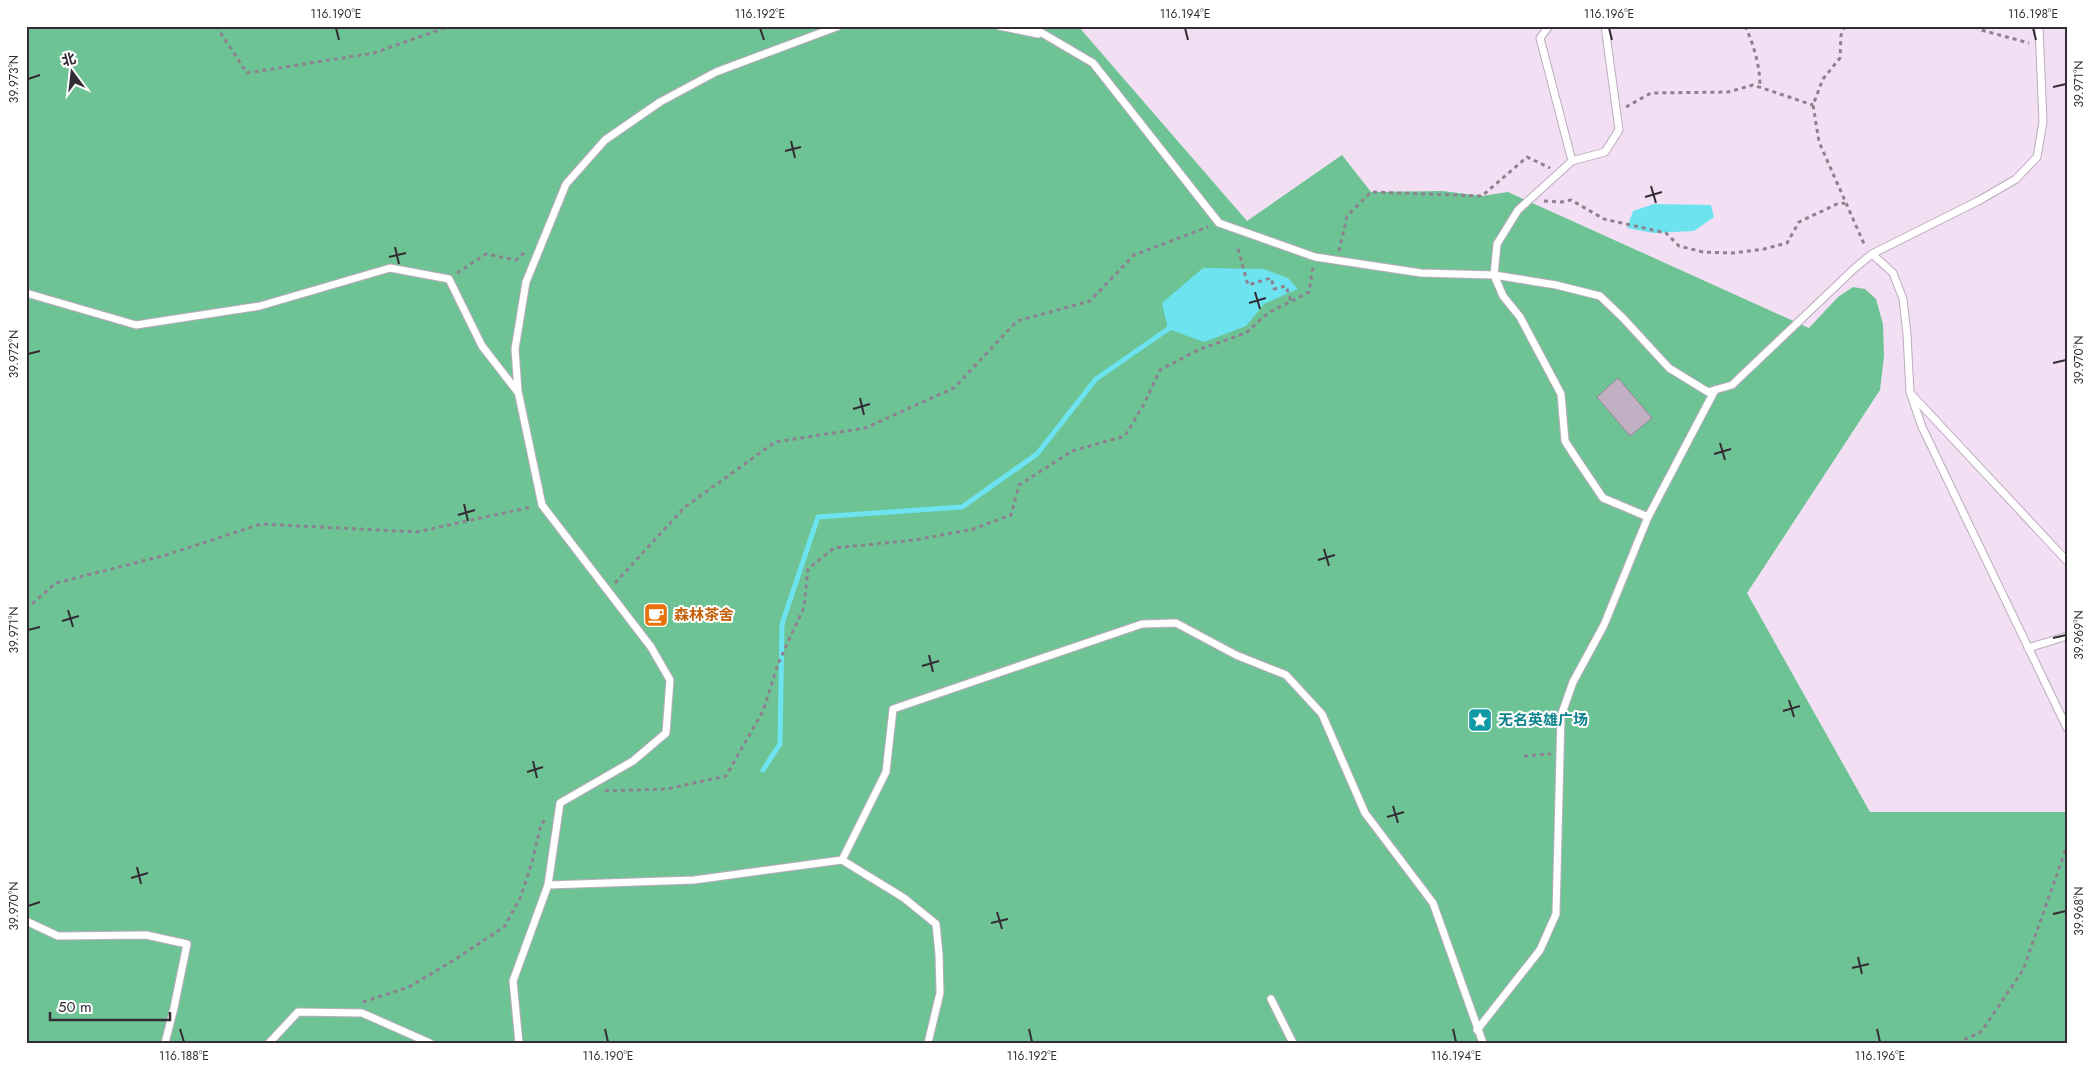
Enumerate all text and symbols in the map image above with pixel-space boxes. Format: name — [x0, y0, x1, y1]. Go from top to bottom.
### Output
text: 116.190°E — [311, 5, 361, 23]
text: 116.192°E — [735, 5, 785, 23]
text: 116.194°E — [1160, 5, 1210, 23]
text: 116.196°E — [1584, 5, 1634, 23]
text: 116.198°E — [2008, 5, 2058, 23]
north arrow — [48, 48, 98, 98]
text: 北 — [59, 48, 78, 71]
text: 39.973°N — [5, 55, 23, 103]
text: 39.971°N — [2070, 60, 2088, 108]
text: 39.972°N — [5, 330, 23, 378]
text: 39.970°N — [2070, 336, 2088, 384]
cafe icon: 森林茶舍 — [643, 602, 669, 628]
place label: 森林茶舍 — [674, 604, 734, 626]
text: 39.971°N — [5, 606, 23, 654]
text: 39.969°N — [2070, 610, 2088, 660]
place icon: 无名英雄广场 — [1467, 707, 1493, 733]
place label: 无名英雄广场 — [1498, 709, 1588, 731]
text: 39.970°N — [5, 882, 23, 930]
text: 39.968°N — [2070, 886, 2088, 936]
scale bar — [50, 989, 170, 1021]
text: 50 m — [58, 996, 92, 1018]
text: 116.188°E — [159, 1047, 209, 1065]
text: 116.190°E — [583, 1047, 633, 1065]
text: 116.192°E — [1007, 1047, 1057, 1065]
text: 116.194°E — [1431, 1047, 1481, 1065]
text: 116.196°E — [1855, 1047, 1905, 1065]

